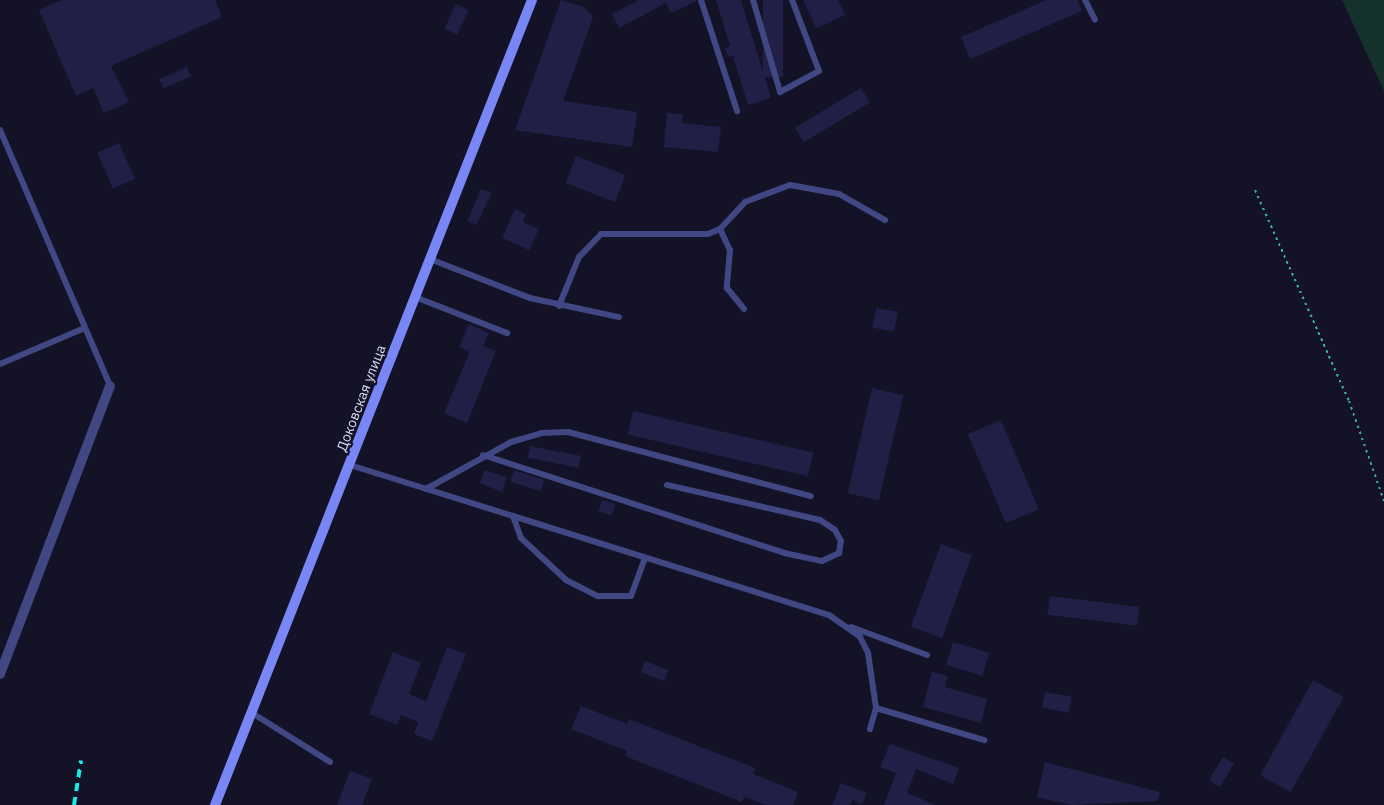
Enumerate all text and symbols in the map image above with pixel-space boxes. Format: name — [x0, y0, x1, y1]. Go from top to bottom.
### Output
street label: Доковская улица — [333, 342, 389, 454]

